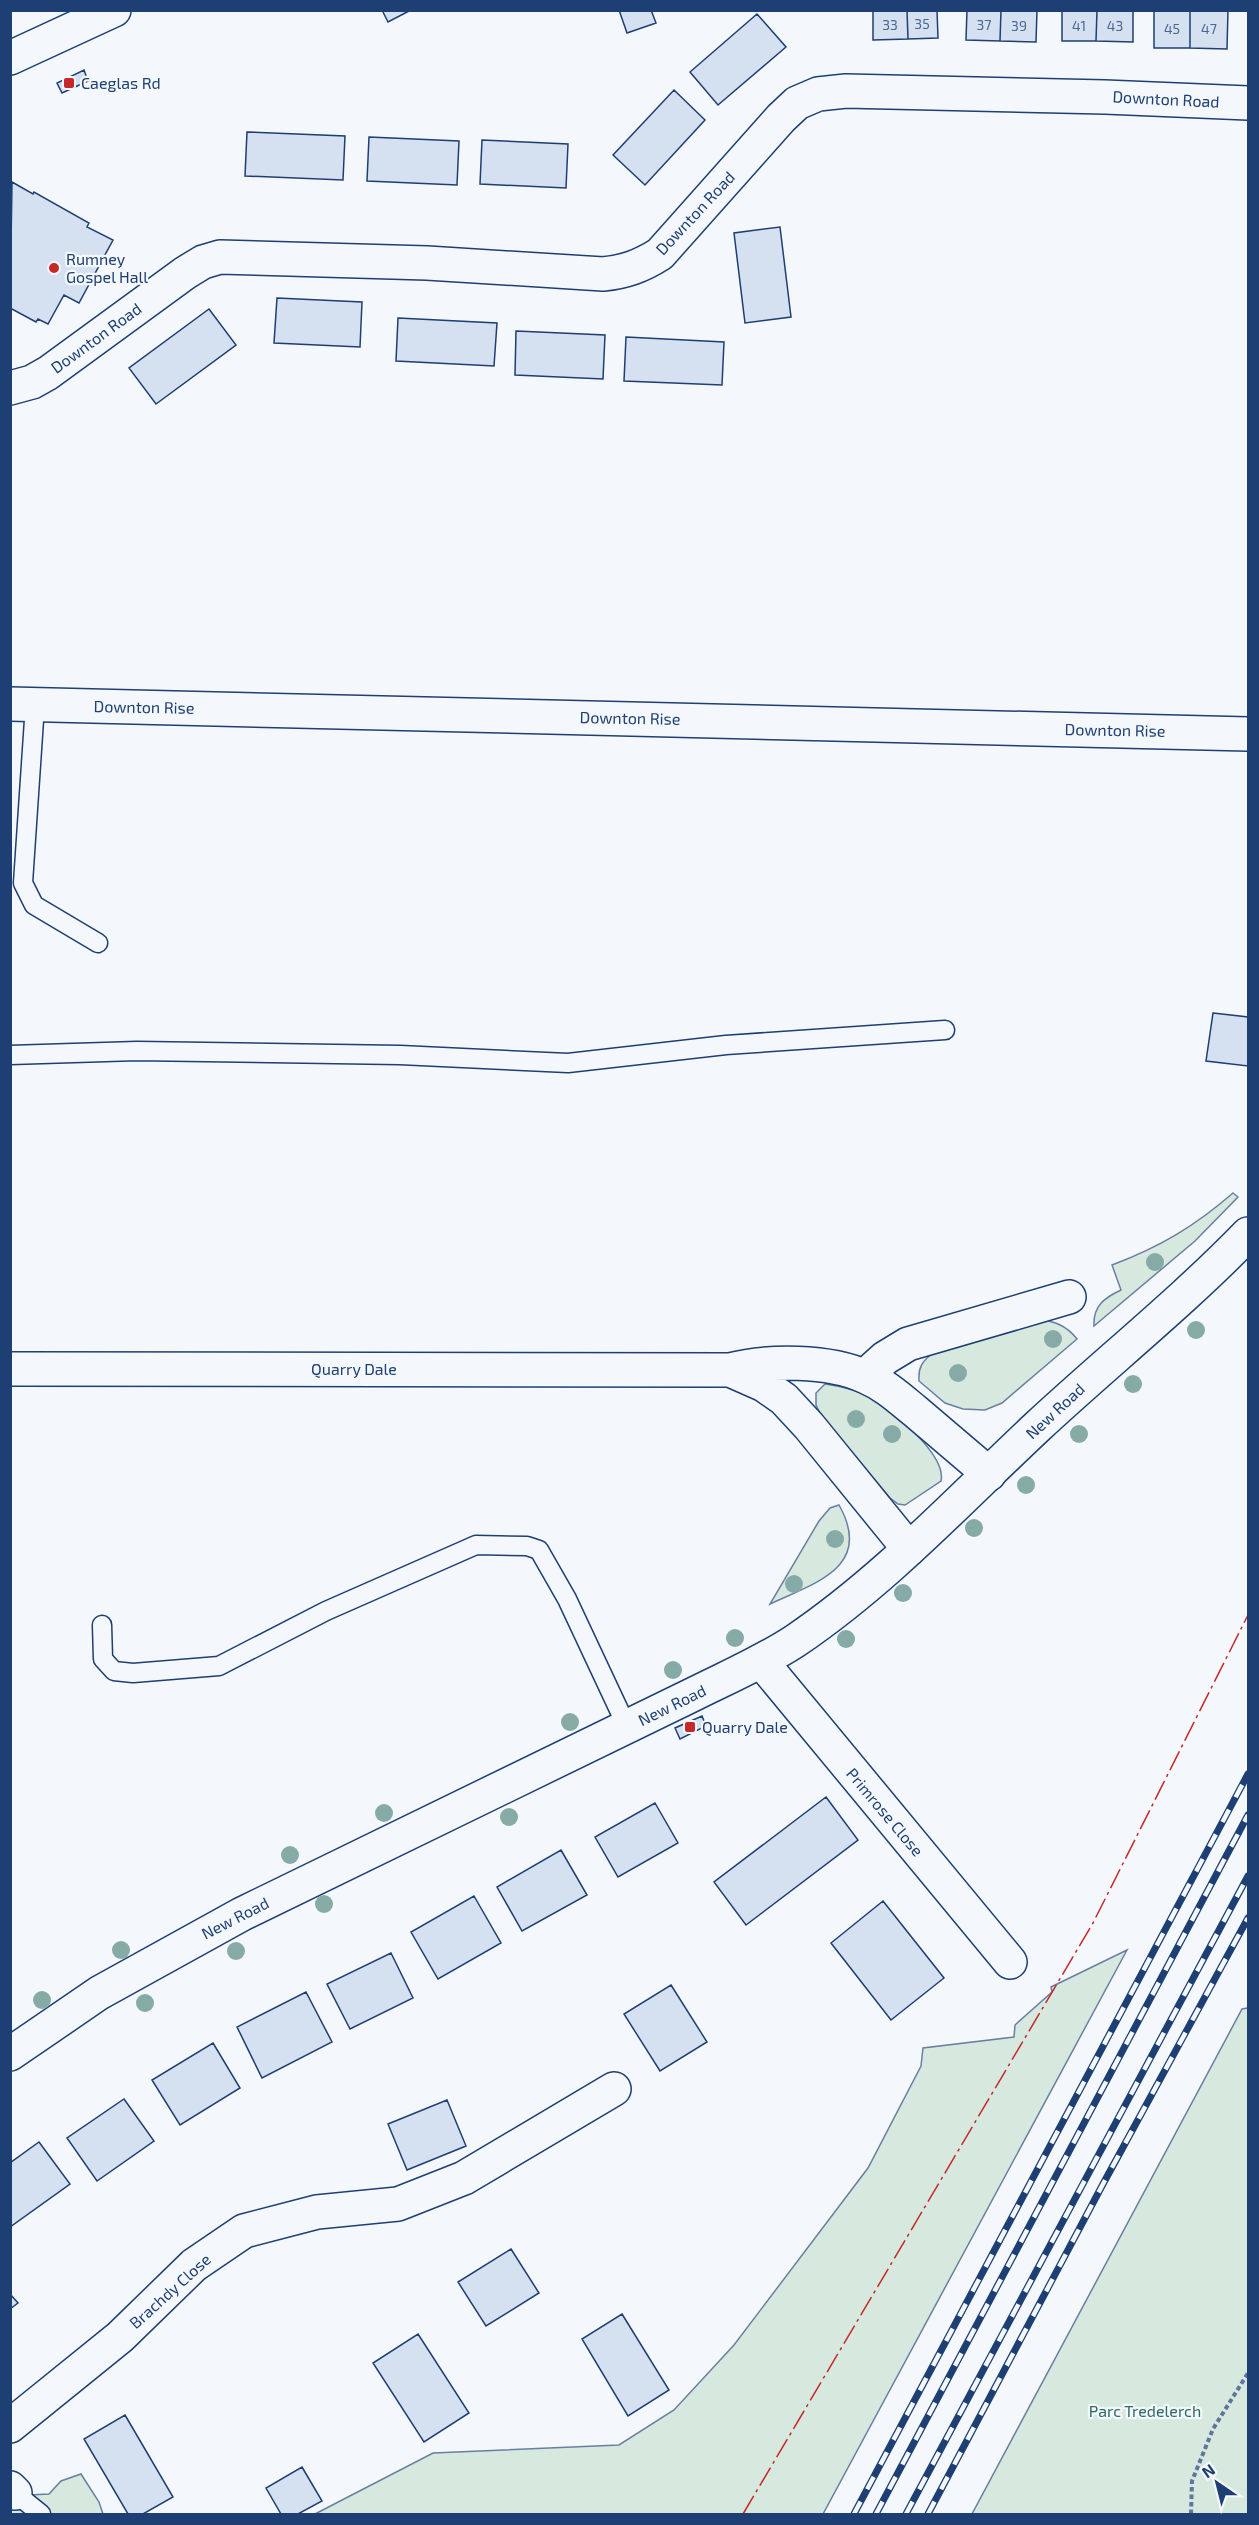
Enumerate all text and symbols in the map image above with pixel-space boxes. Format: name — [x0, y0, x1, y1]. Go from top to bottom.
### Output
house number: 35 — [914, 15, 930, 32]
house number: 33 — [882, 16, 898, 33]
house number: 37 — [977, 16, 991, 33]
house number: 39 — [1011, 17, 1027, 34]
house number: 41 — [1072, 17, 1086, 34]
house number: 43 — [1107, 17, 1123, 34]
house number: 45 — [1164, 20, 1180, 37]
house number: 47 — [1201, 20, 1217, 37]
place label: Caeglas Rd — [81, 73, 161, 92]
marker: Caeglas Rd — [62, 76, 76, 90]
street label: Downton Road — [1112, 86, 1220, 111]
street label: Downton Road — [651, 167, 738, 258]
place label: Rumney Gospel Hall — [66, 249, 148, 286]
marker: Rumney Gospel Hall — [47, 261, 61, 275]
street label: Downton Road — [47, 298, 145, 377]
street label: Downton Rise — [93, 696, 195, 717]
street label: Downton Rise — [579, 707, 681, 728]
street label: Downton Rise — [1064, 719, 1166, 740]
street label: Quarry Dale — [311, 1359, 397, 1379]
street label: New Road — [1021, 1379, 1088, 1443]
street label: New Road — [635, 1680, 709, 1729]
place label: Quarry Dale — [702, 1717, 788, 1737]
marker: Quarry Dale — [683, 1720, 697, 1734]
street label: Primrose Close — [843, 1764, 928, 1860]
street label: New Road — [198, 1892, 272, 1943]
street label: Brachdy Close — [125, 2249, 214, 2332]
park label: Parc Tredelerch — [1089, 2401, 1201, 2420]
north arrow — [1187, 2453, 1247, 2513]
text: N — [1198, 2459, 1218, 2481]

